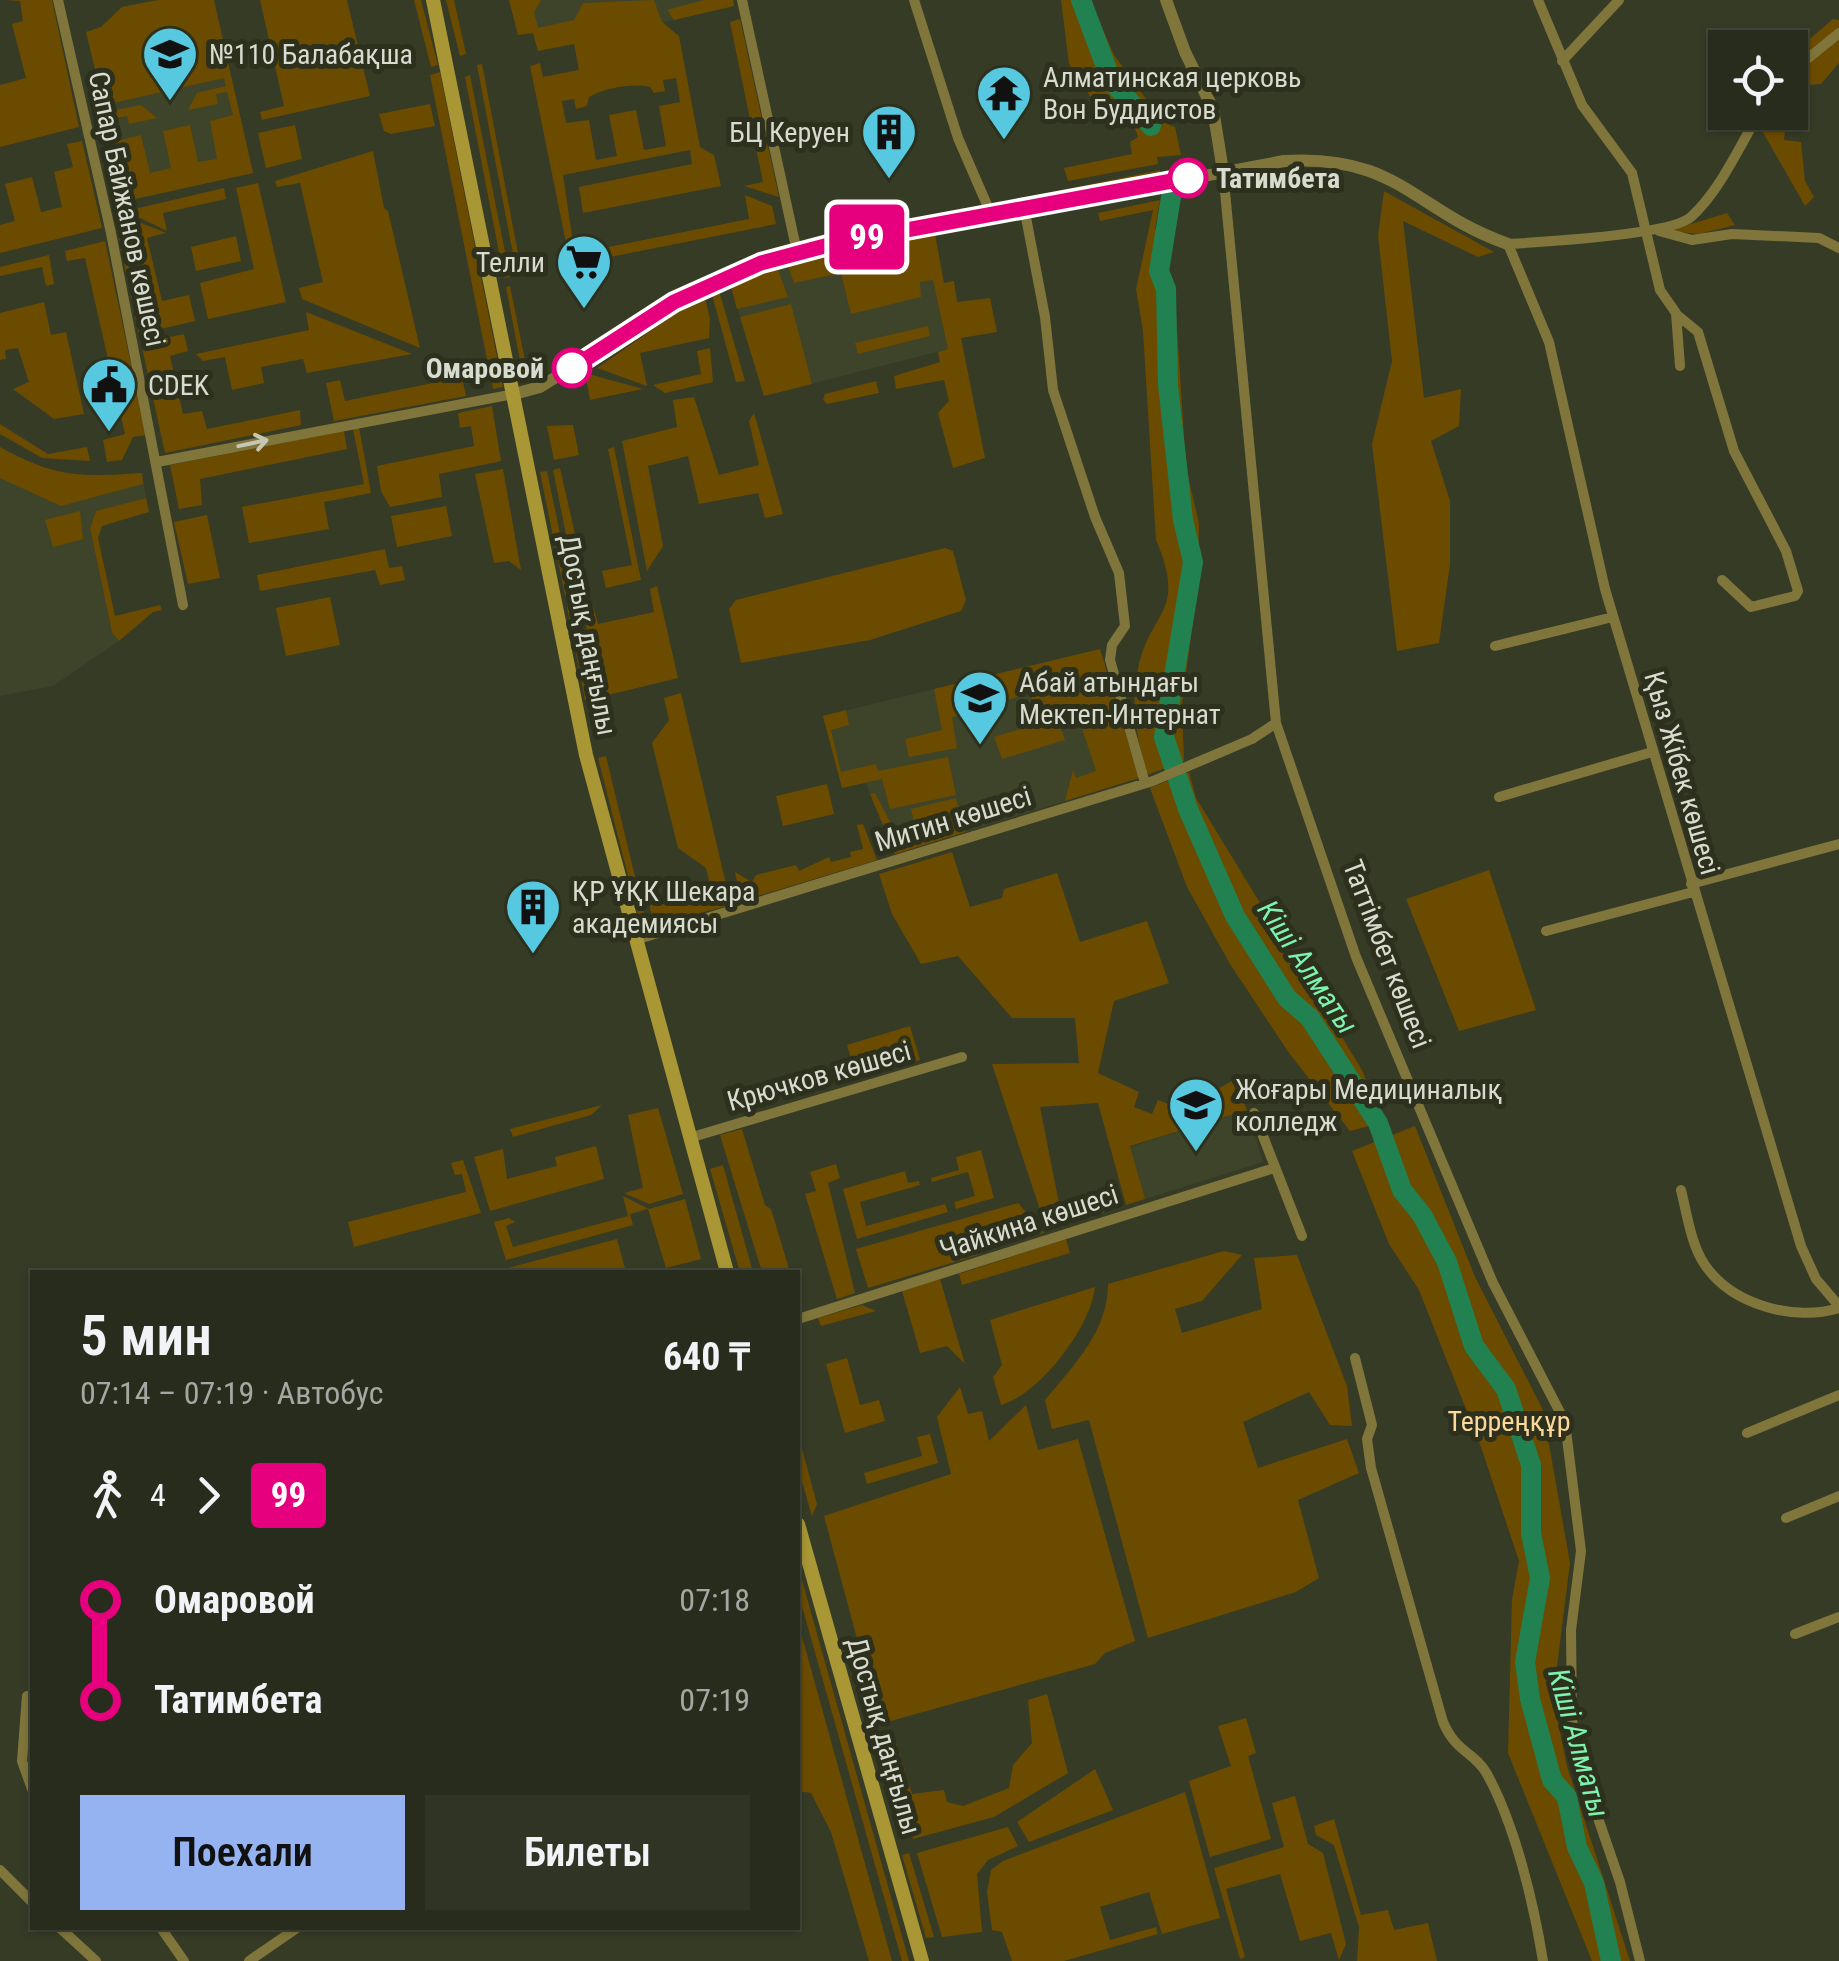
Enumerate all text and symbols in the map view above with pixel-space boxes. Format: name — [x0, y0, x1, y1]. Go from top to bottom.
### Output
school or university icon: №110 Балабақша — [140, 24, 200, 103]
map controls — [1708, 30, 1808, 130]
button: locate — [1708, 30, 1808, 130]
place label: №110 Балабақша — [209, 38, 413, 71]
place label: Алматинская церковь Вон Буддистов — [1043, 61, 1301, 126]
temple icon: Алматинская церковь Вон Буддистов — [974, 63, 1034, 142]
street label: Сапар Байжанов көшесі — [82, 68, 172, 350]
building icon: БЦ Керуен — [859, 102, 919, 181]
place label: БЦ Керуен — [729, 116, 850, 149]
marker: Татимбета — [1169, 159, 1207, 197]
place label: Татимбета — [1216, 162, 1340, 195]
line badge: 99 — [822, 204, 912, 270]
text: 99 — [849, 217, 885, 258]
supermarket icon: Телли — [554, 232, 614, 311]
place label: Телли — [476, 246, 545, 279]
marker: Омаровой — [553, 349, 591, 387]
place label: Омаровой — [426, 352, 544, 385]
public building icon: CDEK — [79, 355, 139, 434]
place label: CDEK — [148, 369, 210, 402]
one-way arrow — [236, 432, 268, 451]
street label: Достық даңғылы — [552, 532, 624, 738]
place label: Абай атындағы Мектеп-Интернат — [1019, 666, 1221, 731]
school or university icon: Абай атындағы Мектеп-Интернат — [950, 668, 1010, 747]
street label: Қыз Жібек көшесі — [1637, 668, 1727, 878]
street label: Митин көшесі — [871, 780, 1035, 858]
street label: Таттімбет көшесі — [1336, 855, 1438, 1053]
place label: ҚР ҰҚК Шекара академиясы — [572, 875, 755, 940]
building icon: ҚР ҰҚК Шекара академиясы — [503, 877, 563, 956]
water label: Кіші Алматы — [1251, 893, 1365, 1041]
street label: Крючков көшесі — [723, 1034, 915, 1118]
place label: Жоғары Медициналық колледж — [1235, 1073, 1502, 1138]
school or university icon: Жоғары Медициналық колледж — [1166, 1075, 1226, 1154]
street label: Чайкина көшесі — [936, 1178, 1122, 1266]
text: 5 мин — [80, 1304, 212, 1368]
text: 640 ₸ — [663, 1335, 750, 1379]
text: 07:14 – 07:19 · Автобус — [80, 1374, 384, 1412]
park label: Терреңқұр — [1447, 1405, 1571, 1438]
icon: walk — [80, 1468, 135, 1523]
icon: forward — [181, 1468, 236, 1523]
text: 99 — [271, 1475, 306, 1516]
text: 4 — [150, 1476, 166, 1514]
text: Омаровой — [154, 1578, 315, 1622]
text: 07:18 — [679, 1581, 750, 1619]
street label: Достық даңғылы — [840, 1633, 928, 1839]
water label: Кіші Алматы — [1541, 1664, 1617, 1822]
text: Татимбета — [154, 1678, 322, 1722]
text: 07:19 — [679, 1681, 750, 1719]
button: Поехали — [80, 1795, 405, 1910]
button: Билеты — [425, 1795, 750, 1910]

